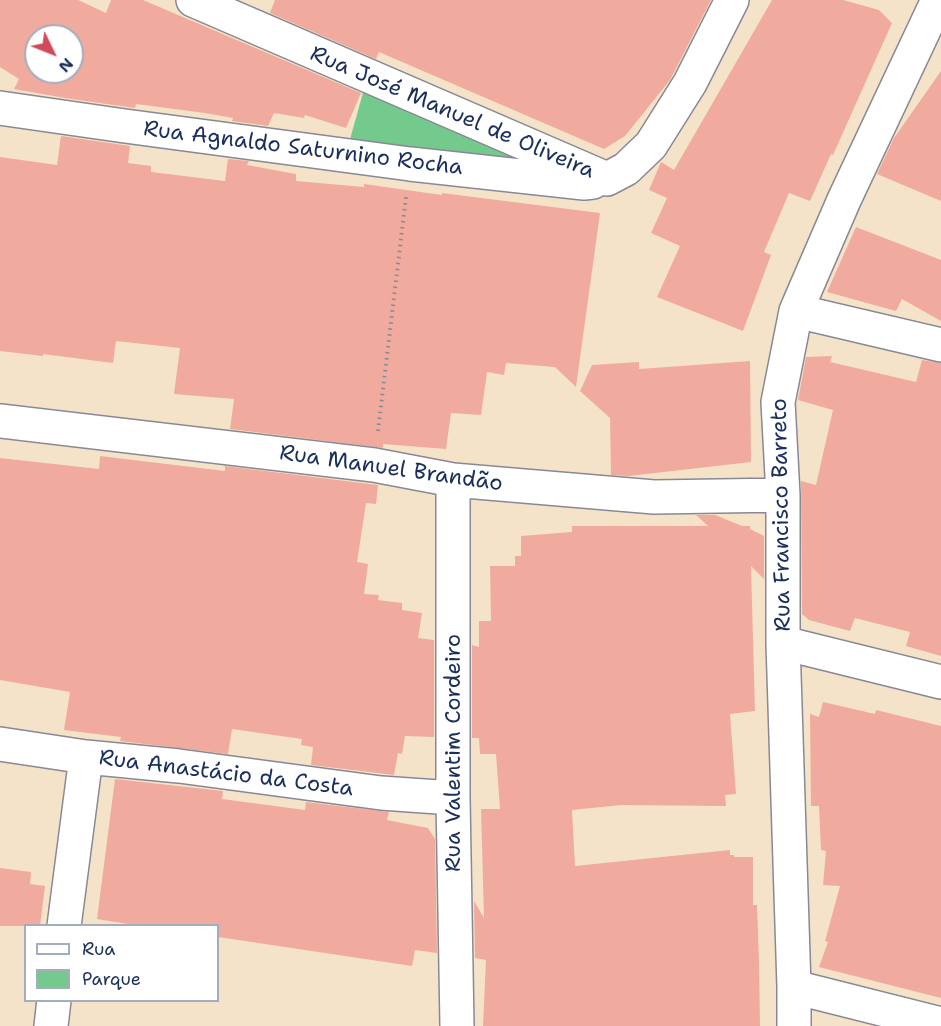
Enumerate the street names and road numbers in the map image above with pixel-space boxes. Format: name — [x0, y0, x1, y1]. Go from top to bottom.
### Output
street label: Rua José Manuel de Oliveira — [306, 41, 598, 185]
street label: Rua Agnaldo Saturnino Rocha — [142, 116, 464, 182]
street label: Rua Francisco Barreto — [767, 398, 797, 632]
street label: Rua Manuel Brandão — [278, 440, 504, 498]
street label: Rua Valentim Cordeiro — [441, 634, 467, 872]
street label: Rua Anastácio da Costa — [97, 745, 355, 803]

